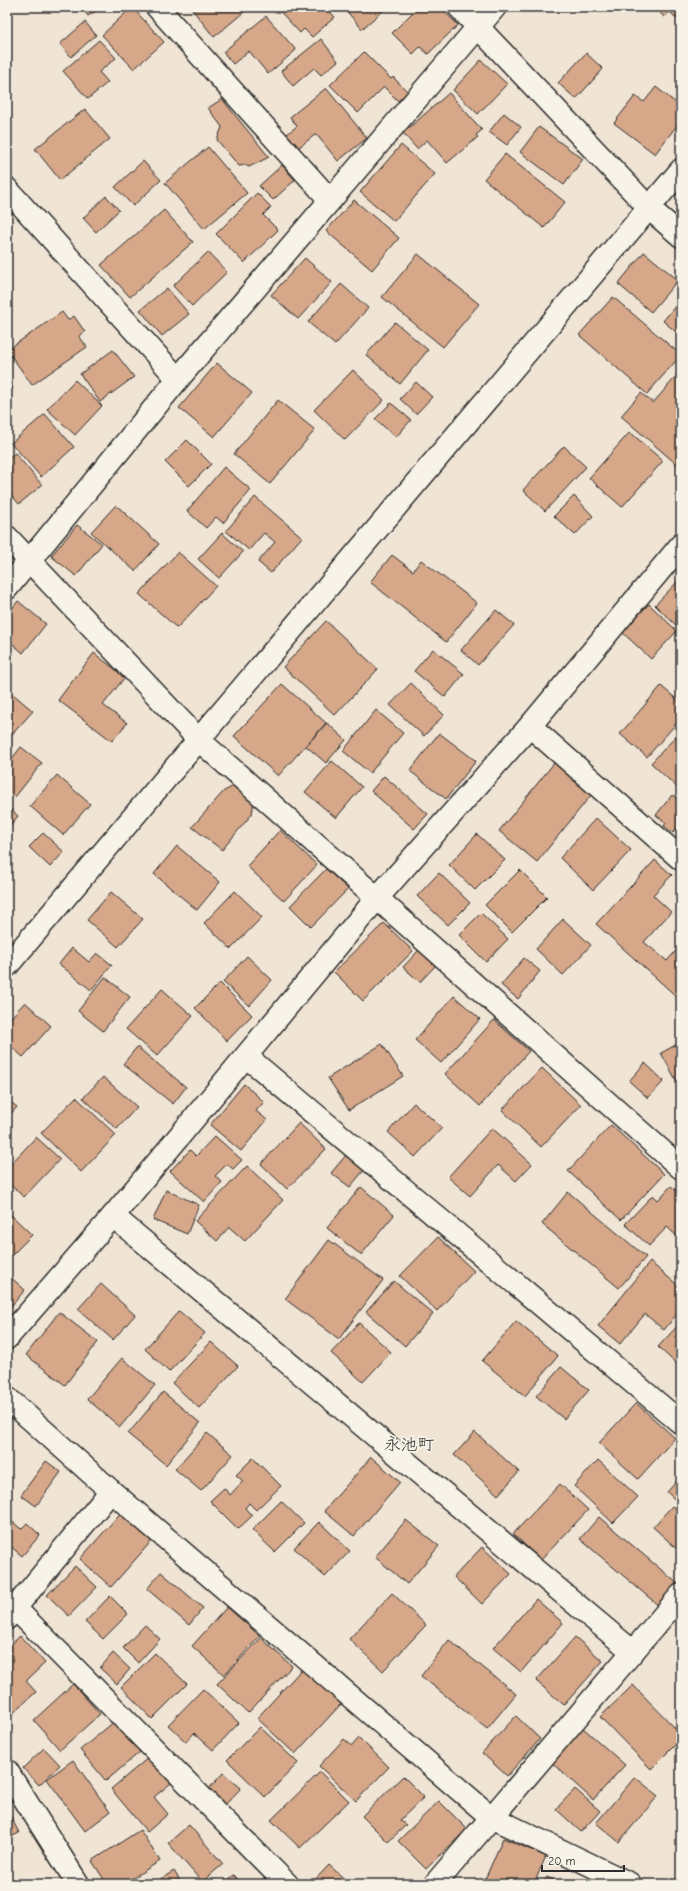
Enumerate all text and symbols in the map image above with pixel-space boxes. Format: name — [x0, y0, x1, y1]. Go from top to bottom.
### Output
district label: 永池町 — [384, 1435, 435, 1454]
scale bar — [542, 1847, 624, 1873]
text: 20 m — [548, 1854, 576, 1868]

